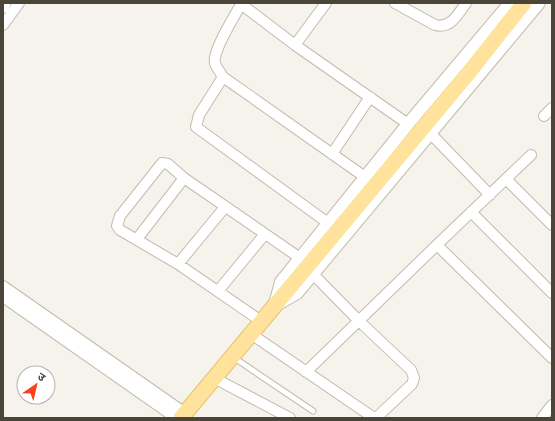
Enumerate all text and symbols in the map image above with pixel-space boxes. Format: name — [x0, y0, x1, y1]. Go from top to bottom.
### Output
north arrow — [16, 365, 56, 405]
text: उ — [35, 369, 49, 385]

